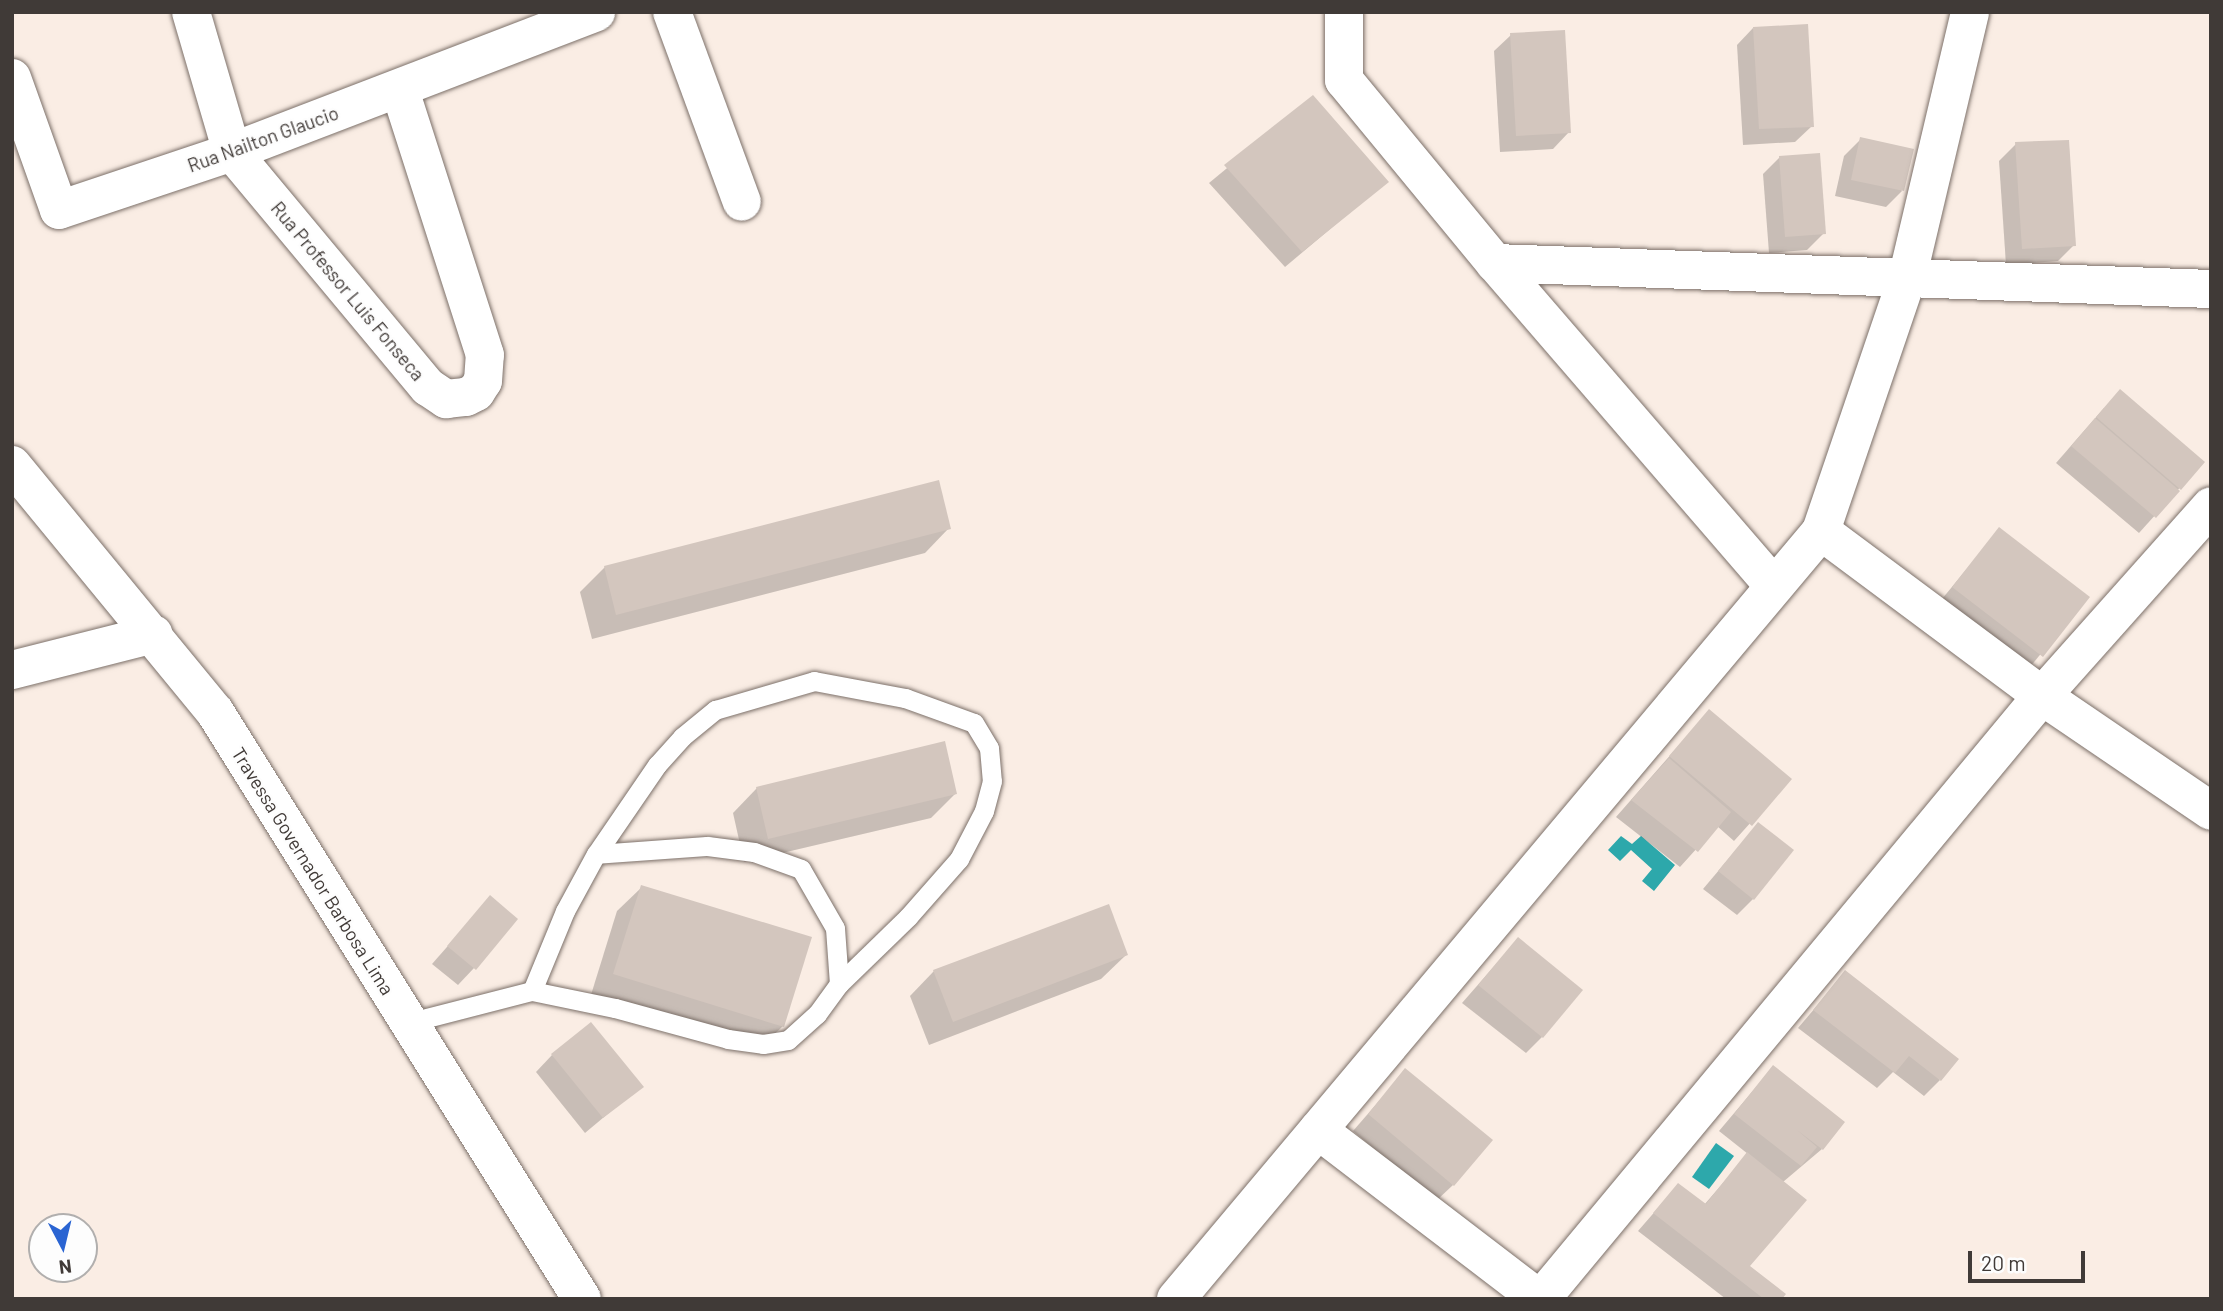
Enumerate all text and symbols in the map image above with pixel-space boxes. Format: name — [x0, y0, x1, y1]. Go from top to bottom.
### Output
street label: Rua Nailton Glaucio — [184, 101, 342, 177]
street label: Rua Professor Luis Fonseca — [266, 197, 430, 385]
street label: Travessa Governador Barbosa Lima — [227, 743, 399, 999]
north arrow — [28, 1213, 98, 1283]
scale bar — [1971, 1238, 2088, 1282]
text: 20 m — [1981, 1250, 2026, 1275]
text: N — [58, 1255, 73, 1280]

